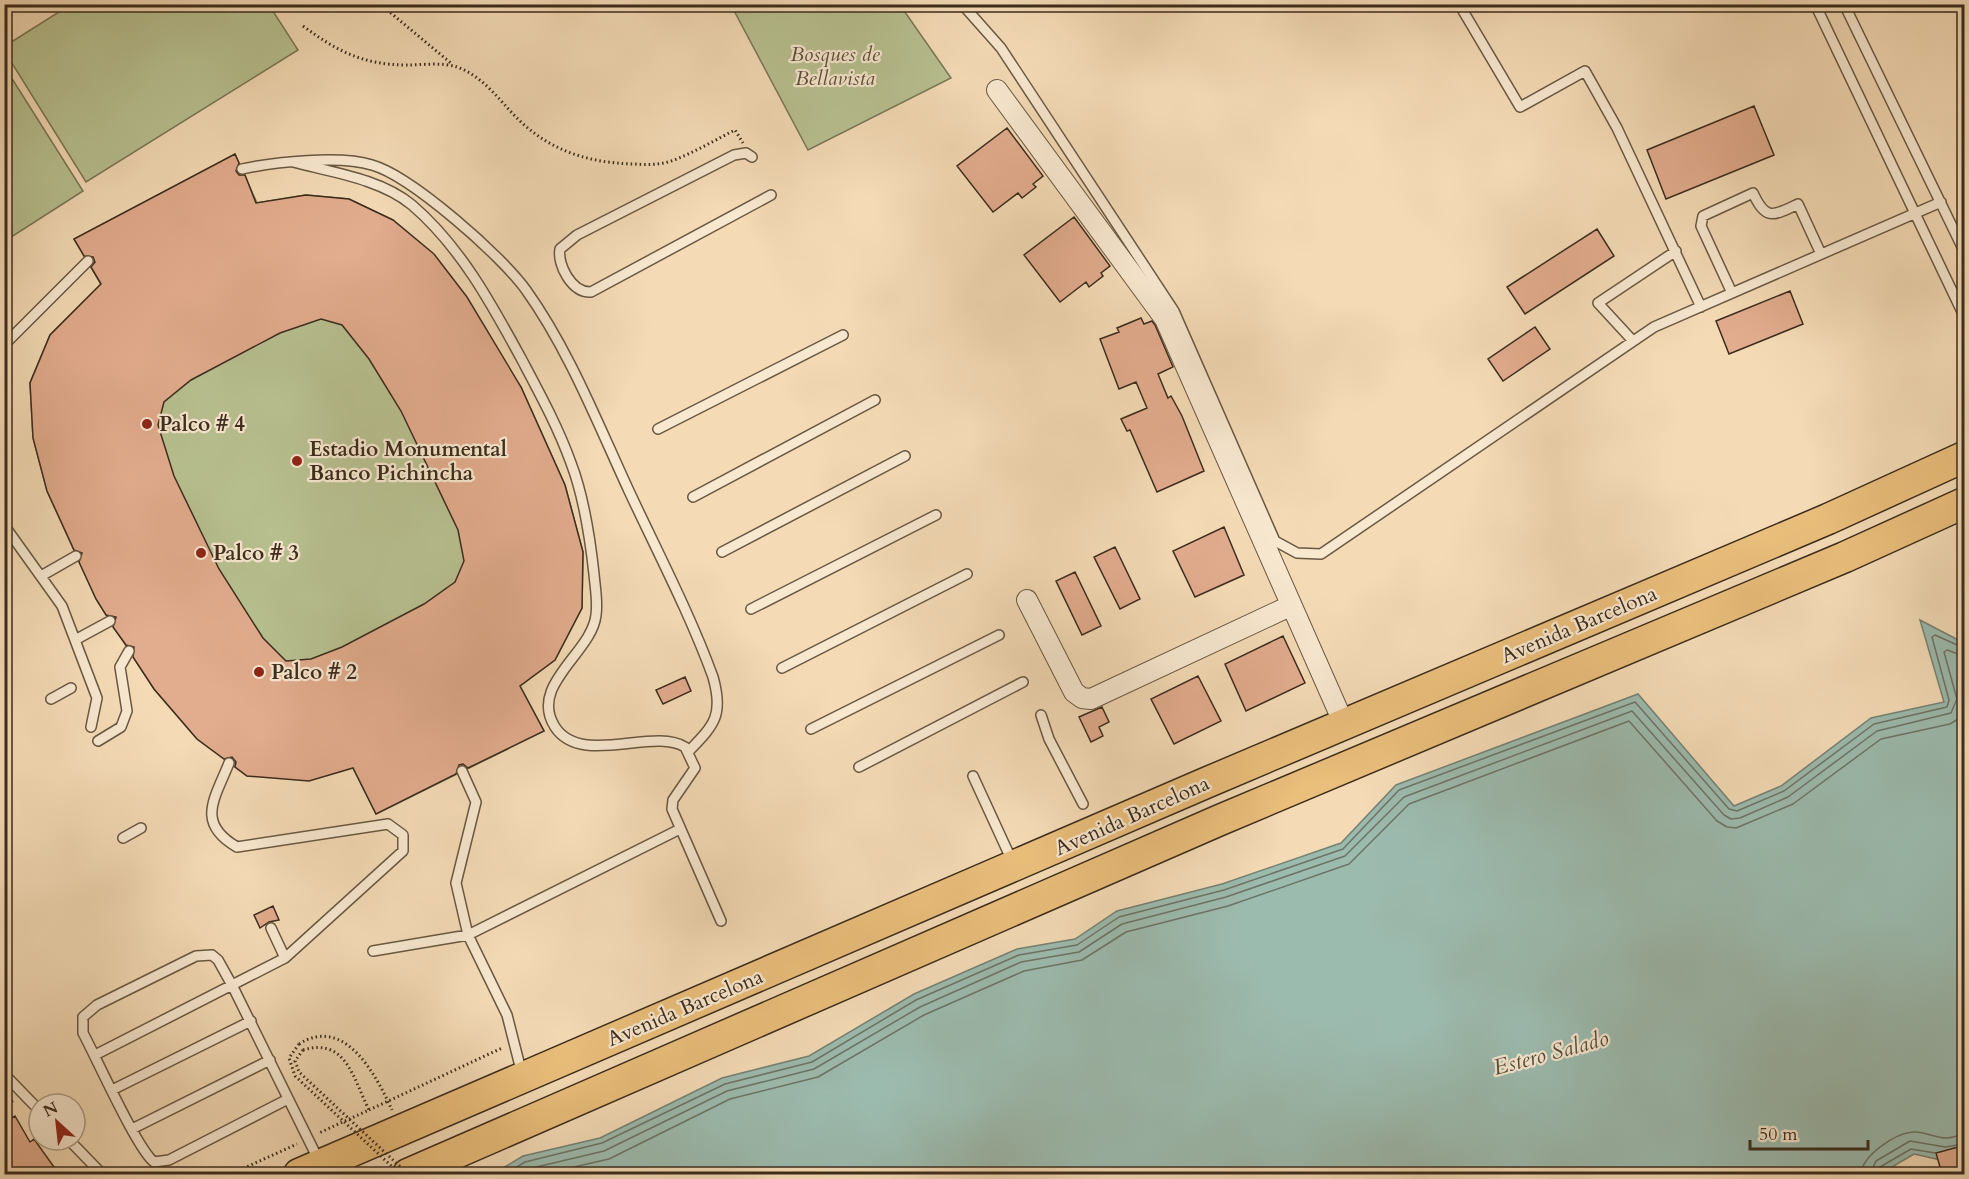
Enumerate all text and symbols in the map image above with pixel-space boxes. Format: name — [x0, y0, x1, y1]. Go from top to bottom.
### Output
park label: Bosques de Bellavista — [790, 40, 881, 93]
place label: Palco # 4 — [159, 410, 245, 439]
marker: Palco # 4 — [140, 417, 154, 431]
place label: Estadio Monumental Banco Pichincha — [309, 435, 507, 488]
marker: Estadio Monumental Banco Pichincha — [290, 454, 304, 468]
place label: Palco # 3 — [213, 539, 299, 568]
marker: Palco # 3 — [194, 546, 208, 560]
street label: Avenida Barcelona — [1497, 579, 1661, 671]
place label: Palco # 2 — [271, 658, 357, 687]
marker: Palco # 2 — [252, 665, 266, 679]
street label: Avenida Barcelona — [1050, 769, 1214, 863]
street label: Avenida Barcelona — [603, 962, 767, 1054]
water label: Estero Salado — [1490, 1023, 1612, 1083]
north arrow — [27, 1092, 87, 1152]
text: N — [39, 1097, 62, 1122]
scale bar — [1750, 1113, 1868, 1151]
text: 50 m — [1759, 1122, 1798, 1147]

